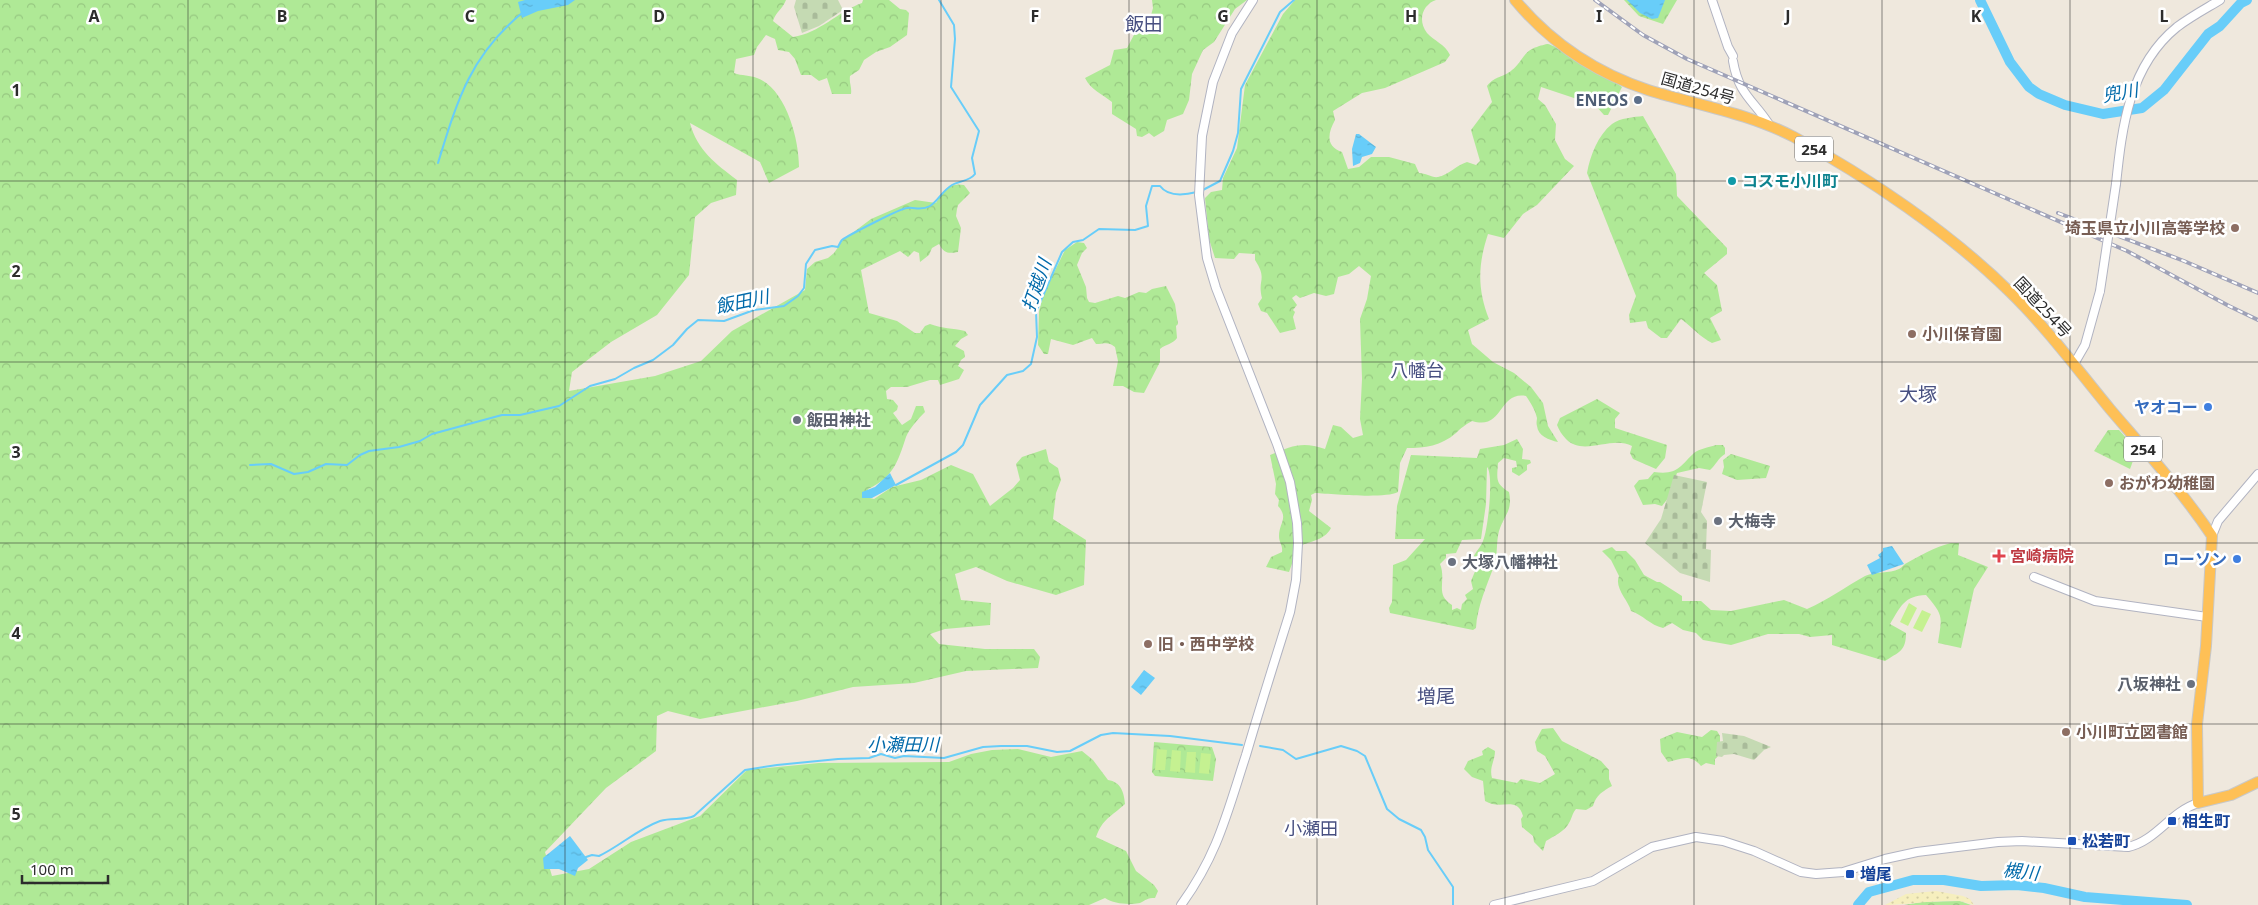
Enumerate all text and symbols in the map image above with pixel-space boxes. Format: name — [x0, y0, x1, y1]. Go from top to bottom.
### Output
text: A — [88, 5, 100, 27]
text: B — [277, 5, 287, 27]
text: C — [465, 5, 475, 27]
text: D — [653, 5, 665, 27]
text: E — [843, 5, 852, 27]
text: F — [1031, 5, 1039, 27]
text: G — [1217, 5, 1229, 27]
text: H — [1405, 5, 1417, 27]
text: I — [1596, 5, 1602, 27]
text: J — [1783, 5, 1791, 27]
text: K — [1971, 5, 1982, 27]
text: L — [2160, 5, 2169, 27]
district label: 飯田 — [1125, 11, 1163, 37]
street label: 国道254号 — [1659, 67, 1737, 109]
water label: 兜川 — [2100, 77, 2142, 107]
text: 1 — [11, 79, 21, 101]
place label: ENEOS — [1576, 89, 1628, 111]
marker: ENEOS — [1632, 94, 1644, 106]
road number: 254 — [1795, 136, 1833, 162]
place label: コスモ小川町 — [1742, 170, 1838, 192]
marker: コスモ小川町 — [1726, 175, 1738, 187]
place label: 埼玉県立小川高等学校 — [2065, 217, 2225, 239]
marker: 埼玉県立小川高等学校 — [2229, 222, 2241, 234]
water label: 打越川 — [1016, 254, 1057, 314]
text: 2 — [11, 260, 21, 282]
street label: 国道254号 — [2009, 272, 2077, 342]
water label: 飯田川 — [713, 283, 773, 318]
place label: 小川保育園 — [1922, 323, 2002, 345]
marker: 小川保育園 — [1906, 328, 1918, 340]
district label: 八幡台 — [1390, 358, 1444, 382]
district label: 大塚 — [1899, 381, 1937, 407]
place label: ヤオコー — [2134, 396, 2198, 418]
marker: ヤオコー — [2202, 401, 2214, 413]
place label: 飯田神社 — [806, 409, 871, 431]
marker: 飯田神社 — [791, 414, 803, 426]
road number: 254 — [2124, 436, 2162, 462]
text: 3 — [11, 441, 21, 463]
place label: おがわ幼稚園 — [2119, 472, 2215, 494]
marker: おがわ幼稚園 — [2103, 477, 2115, 489]
place label: 大梅寺 — [1728, 510, 1776, 532]
marker: 大梅寺 — [1712, 515, 1724, 527]
place label: 宮崎病院 — [2010, 545, 2074, 567]
place label: ローソン — [2163, 548, 2227, 570]
marker: 宮崎病院 — [1992, 549, 2006, 563]
place label: 大塚八幡神社 — [1462, 551, 1558, 573]
marker: ローソン — [2231, 553, 2243, 565]
marker: 大塚八幡神社 — [1446, 556, 1458, 568]
text: 4 — [11, 622, 21, 644]
place label: 旧・西中学校 — [1158, 633, 1254, 655]
marker: 旧・西中学校 — [1142, 638, 1154, 650]
place label: 八坂神社 — [2117, 673, 2181, 695]
marker: 八坂神社 — [2185, 678, 2197, 690]
district label: 増尾 — [1417, 683, 1455, 709]
place label: 小川町立図書館 — [2076, 721, 2188, 743]
marker: 小川町立図書館 — [2060, 726, 2072, 738]
water label: 小瀬田川 — [867, 732, 941, 756]
text: 5 — [11, 803, 21, 825]
place label: 相生町 — [2182, 810, 2230, 832]
marker: 相生町 — [2166, 815, 2178, 827]
district label: 小瀬田 — [1284, 816, 1338, 840]
place label: 松若町 — [2082, 830, 2130, 852]
marker: 松若町 — [2066, 835, 2078, 847]
scale bar — [22, 852, 109, 884]
water label: 槻川 — [2002, 857, 2042, 885]
text: 100 m — [30, 859, 74, 879]
place label: 増尾 — [1860, 863, 1892, 885]
marker: 増尾 — [1844, 868, 1856, 880]

